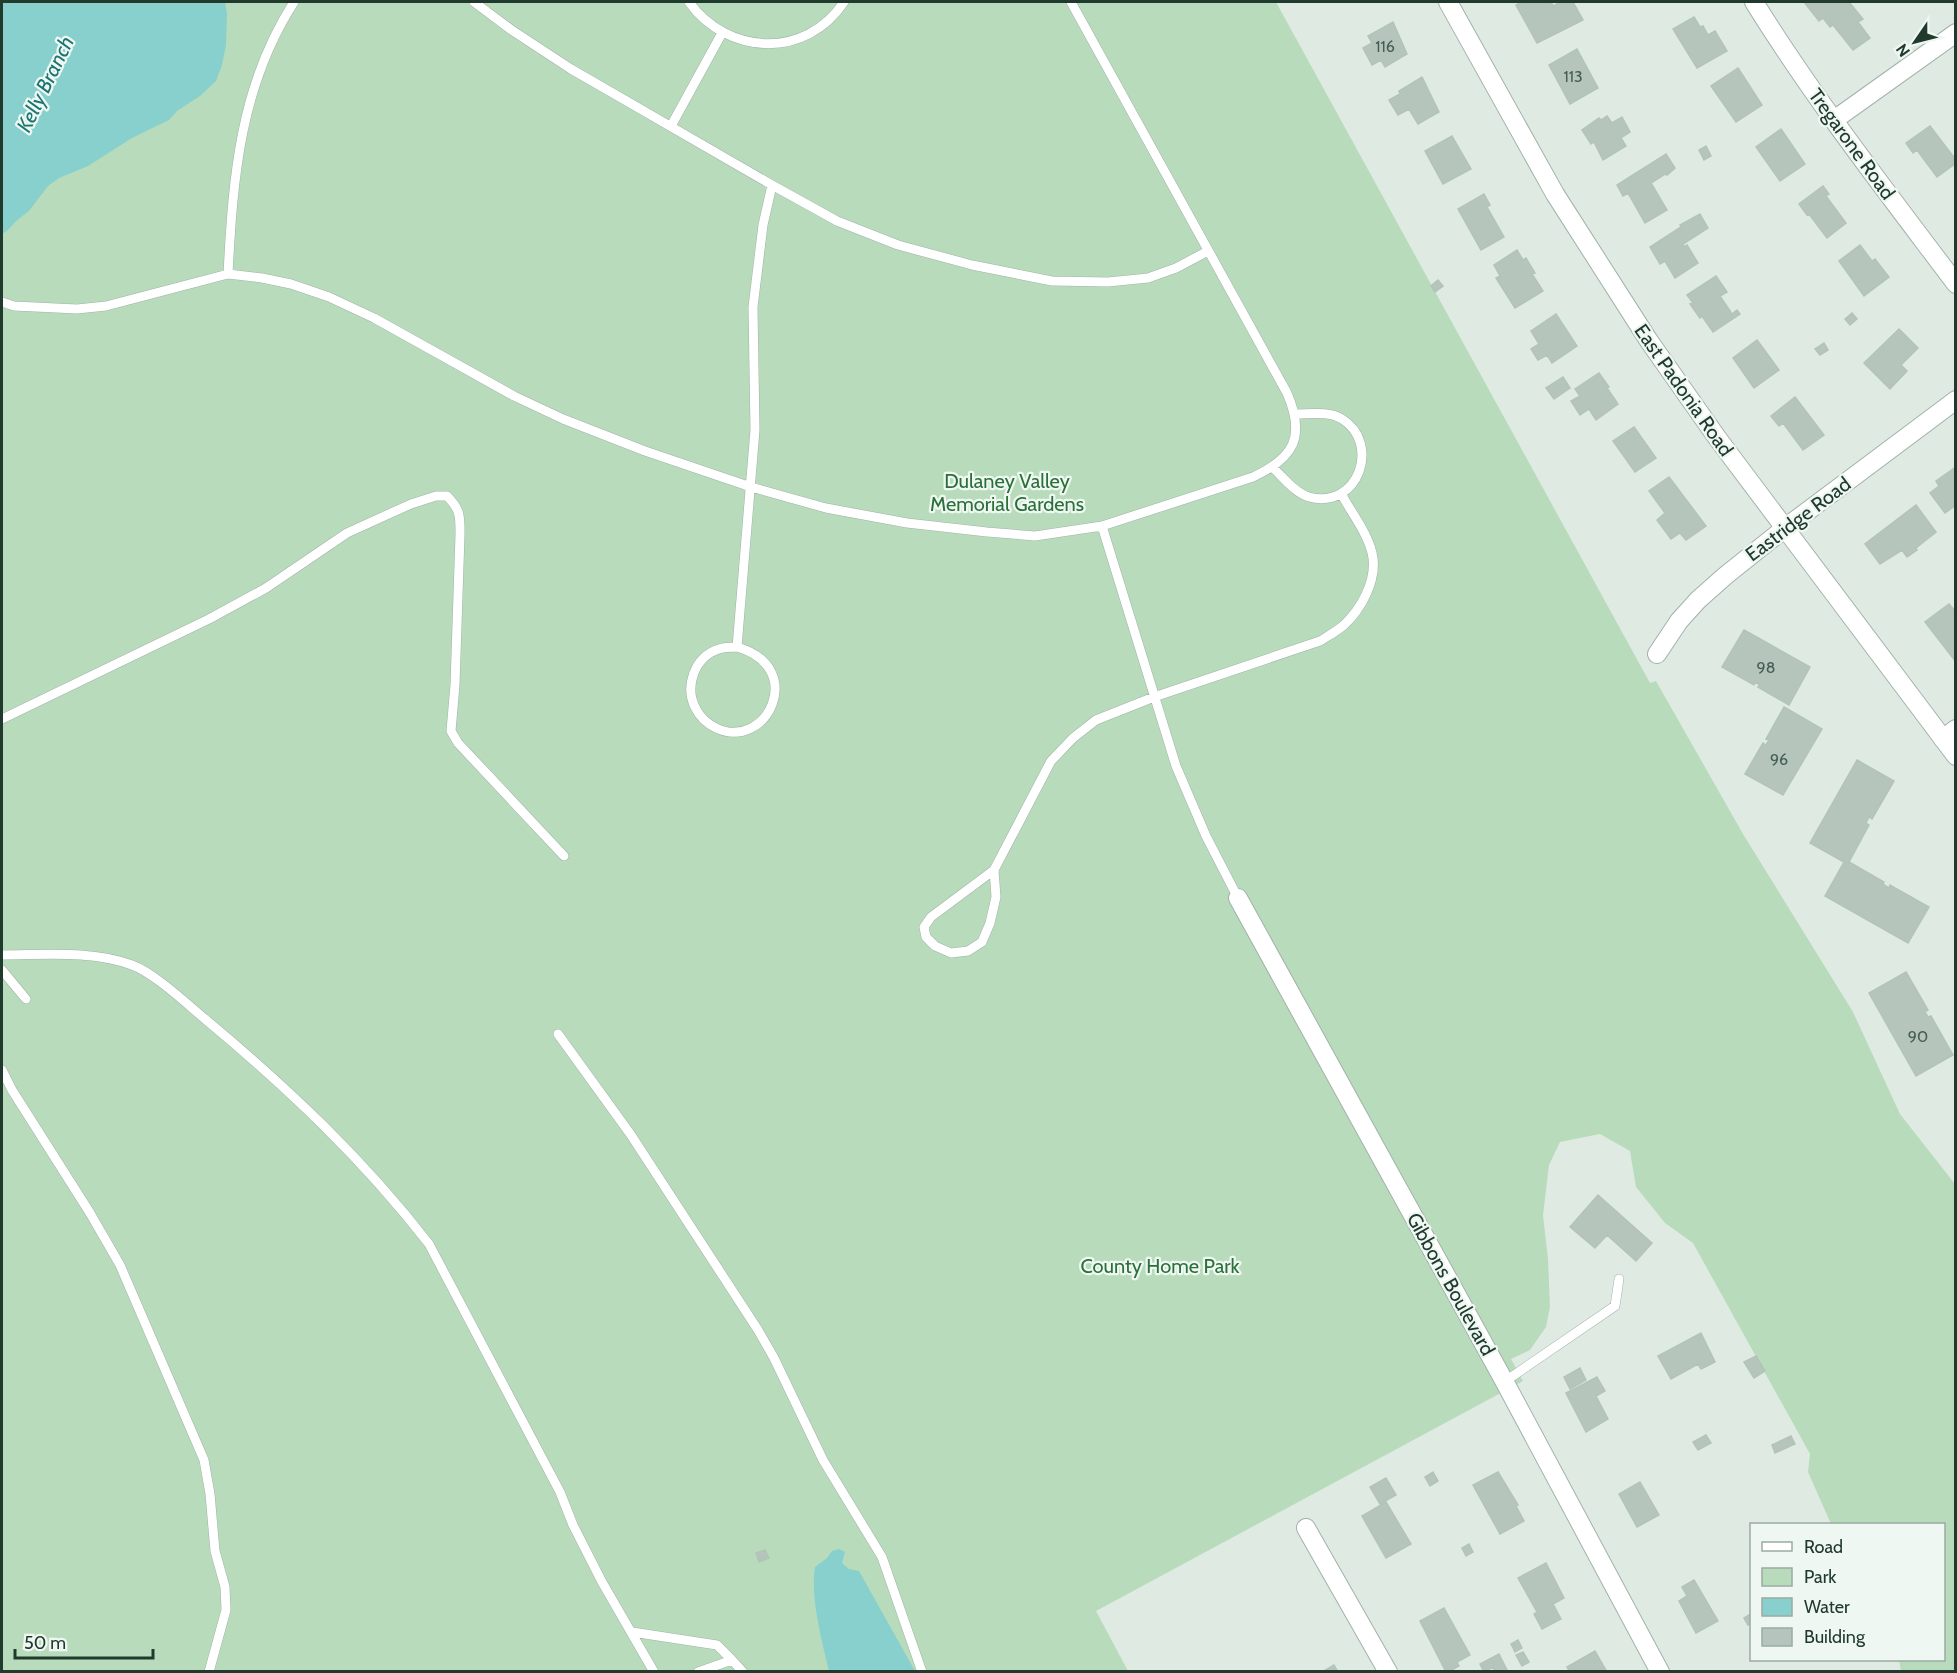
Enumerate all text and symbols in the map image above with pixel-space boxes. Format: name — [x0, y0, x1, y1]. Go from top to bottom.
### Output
north arrow — [1885, 12, 1945, 72]
water label: Kelly Branch — [11, 32, 79, 136]
house number: 116 — [1375, 37, 1395, 56]
text: N — [1892, 40, 1914, 60]
house number: 113 — [1563, 67, 1583, 86]
street label: Tregarone Road — [1804, 84, 1900, 204]
street label: East Padonia Road — [1629, 319, 1739, 461]
park label: Dulaney Valley Memorial Gardens — [930, 469, 1084, 516]
street label: Eastridge Road — [1741, 472, 1855, 566]
house number: 98 — [1757, 658, 1775, 677]
house number: 96 — [1770, 750, 1788, 769]
house number: 90 — [1908, 1027, 1928, 1046]
street label: Gibbons Boulevard — [1402, 1208, 1500, 1360]
park label: County Home Park — [1080, 1254, 1240, 1278]
legend — [1750, 1523, 1945, 1661]
text: Road — [1804, 1536, 1843, 1558]
text: Park — [1804, 1566, 1837, 1588]
text: Water — [1804, 1596, 1850, 1618]
scale bar — [15, 1622, 153, 1660]
text: Building — [1804, 1626, 1866, 1648]
text: 50 m — [24, 1632, 66, 1654]

